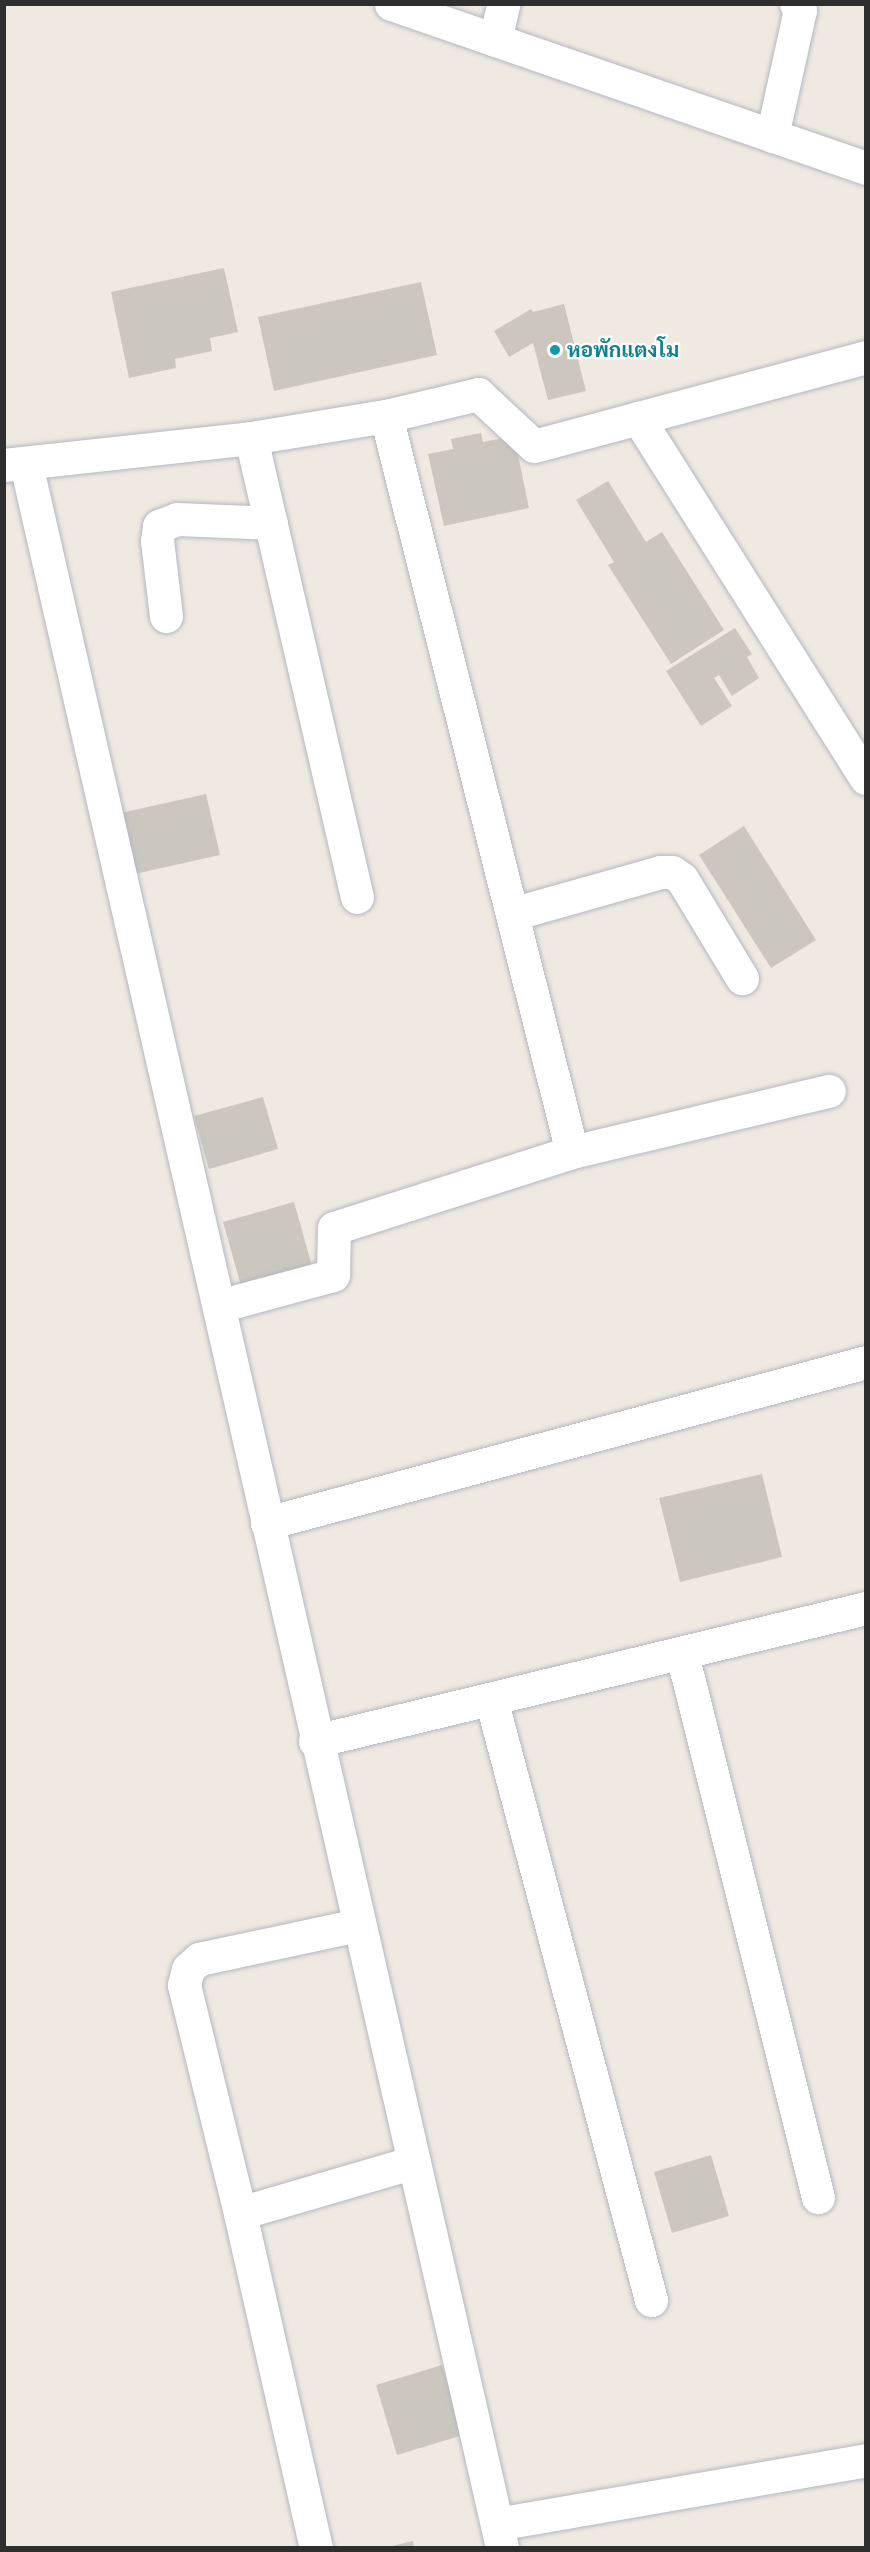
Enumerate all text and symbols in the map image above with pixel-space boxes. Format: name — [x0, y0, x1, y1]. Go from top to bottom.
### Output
place label: หอพักแตงโม — [567, 337, 679, 363]
marker: หอพักแตงโม — [548, 343, 562, 357]

